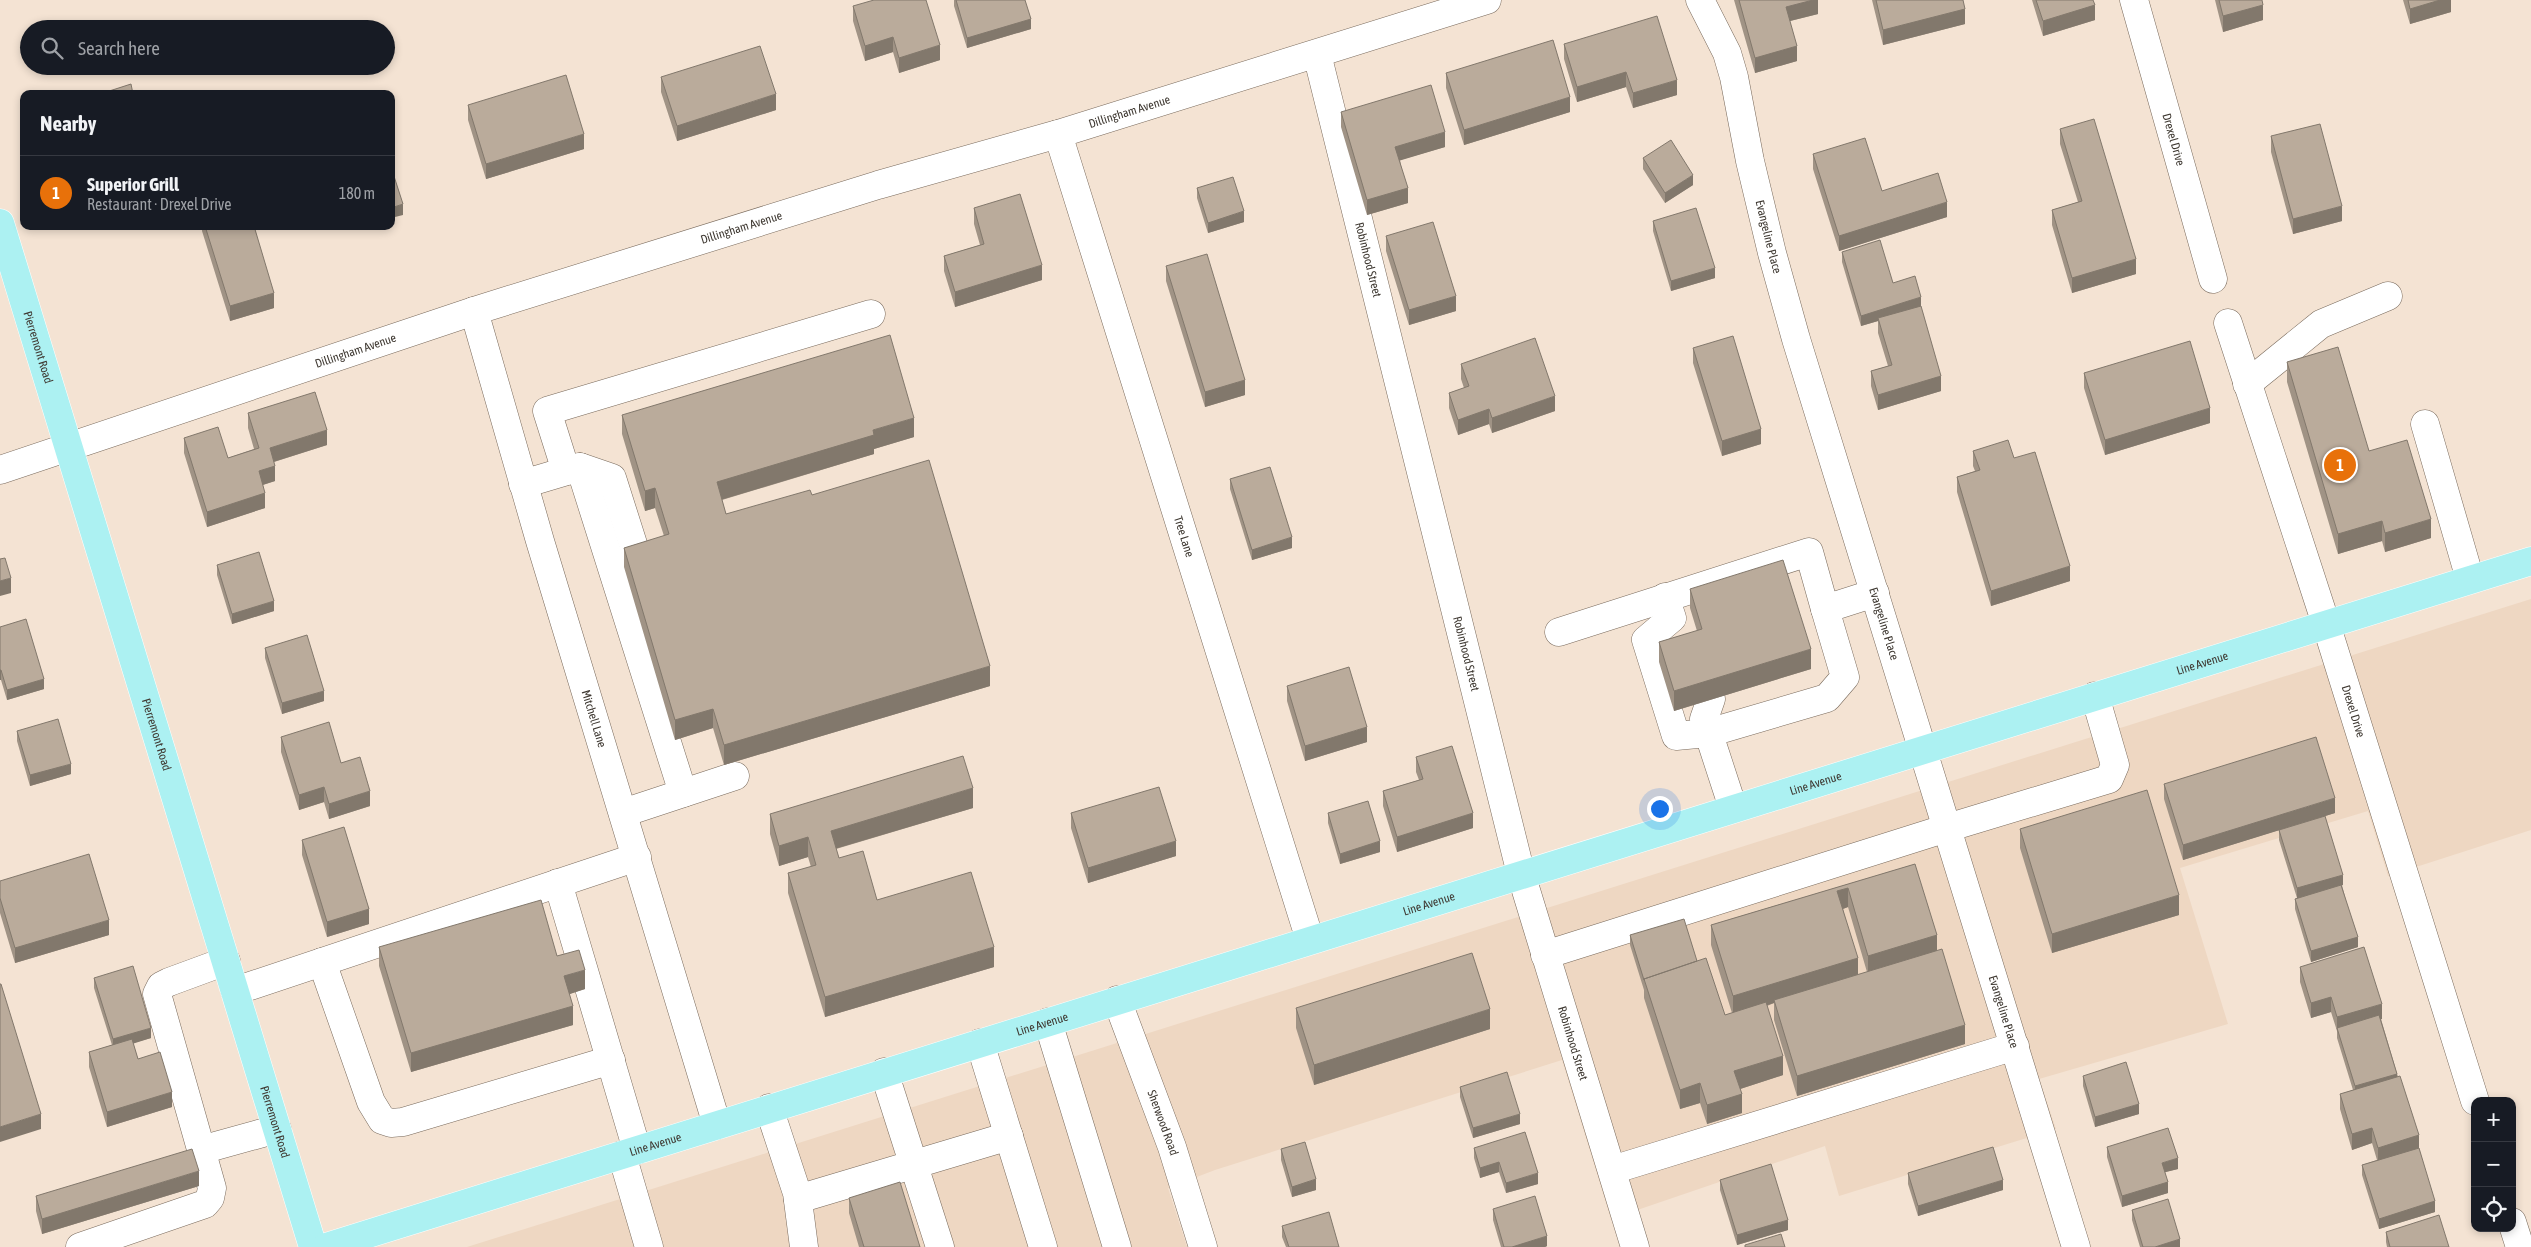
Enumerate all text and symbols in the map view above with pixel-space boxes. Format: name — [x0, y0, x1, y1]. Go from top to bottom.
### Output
search box — [20, 20, 395, 75]
icon: search — [38, 34, 66, 62]
text: Search here — [78, 37, 160, 59]
street label: Dillingham Avenue — [1087, 92, 1172, 131]
text: Nearby — [40, 111, 96, 135]
street label: Drexel Drive — [2159, 112, 2188, 167]
text: Superior Grill — [87, 173, 179, 195]
text: 1 — [52, 184, 60, 202]
text: 180 m — [339, 184, 375, 202]
text: Restaurant · Drexel Drive — [87, 195, 232, 213]
street label: Evangeline Place — [1753, 199, 1784, 275]
street label: Dillingham Avenue — [699, 208, 784, 247]
street label: Robinhood Street — [1352, 221, 1384, 299]
street label: Pierremont Road — [20, 310, 56, 385]
street label: Dillingham Avenue — [313, 331, 398, 371]
pin: 1 — [2324, 446, 2356, 484]
street label: Tree Lane — [1171, 515, 1197, 559]
street label: Evangeline Place — [1866, 586, 1902, 662]
street label: Robinhood Street — [1450, 615, 1482, 693]
street label: Line Avenue — [2175, 649, 2230, 678]
street label: Drexel Drive — [2339, 683, 2368, 739]
street label: Mitchell Lane — [579, 688, 609, 749]
street label: Pierremont Road — [139, 697, 174, 772]
street label: Line Avenue — [1788, 769, 1843, 798]
your location — [1647, 796, 1673, 822]
street label: Line Avenue — [1401, 889, 1457, 919]
street label: Evangeline Place — [1986, 974, 2021, 1050]
street label: Robinhood Street — [1555, 1005, 1591, 1083]
street label: Line Avenue — [1014, 1010, 1070, 1039]
street label: Pierremont Road — [257, 1084, 292, 1160]
street label: Sherwood Road — [1144, 1088, 1181, 1157]
map controls — [2471, 1097, 2516, 1232]
button: + — [2471, 1097, 2516, 1142]
street label: Line Avenue — [628, 1130, 683, 1159]
button: − — [2471, 1142, 2516, 1187]
button: locate — [2471, 1187, 2516, 1232]

